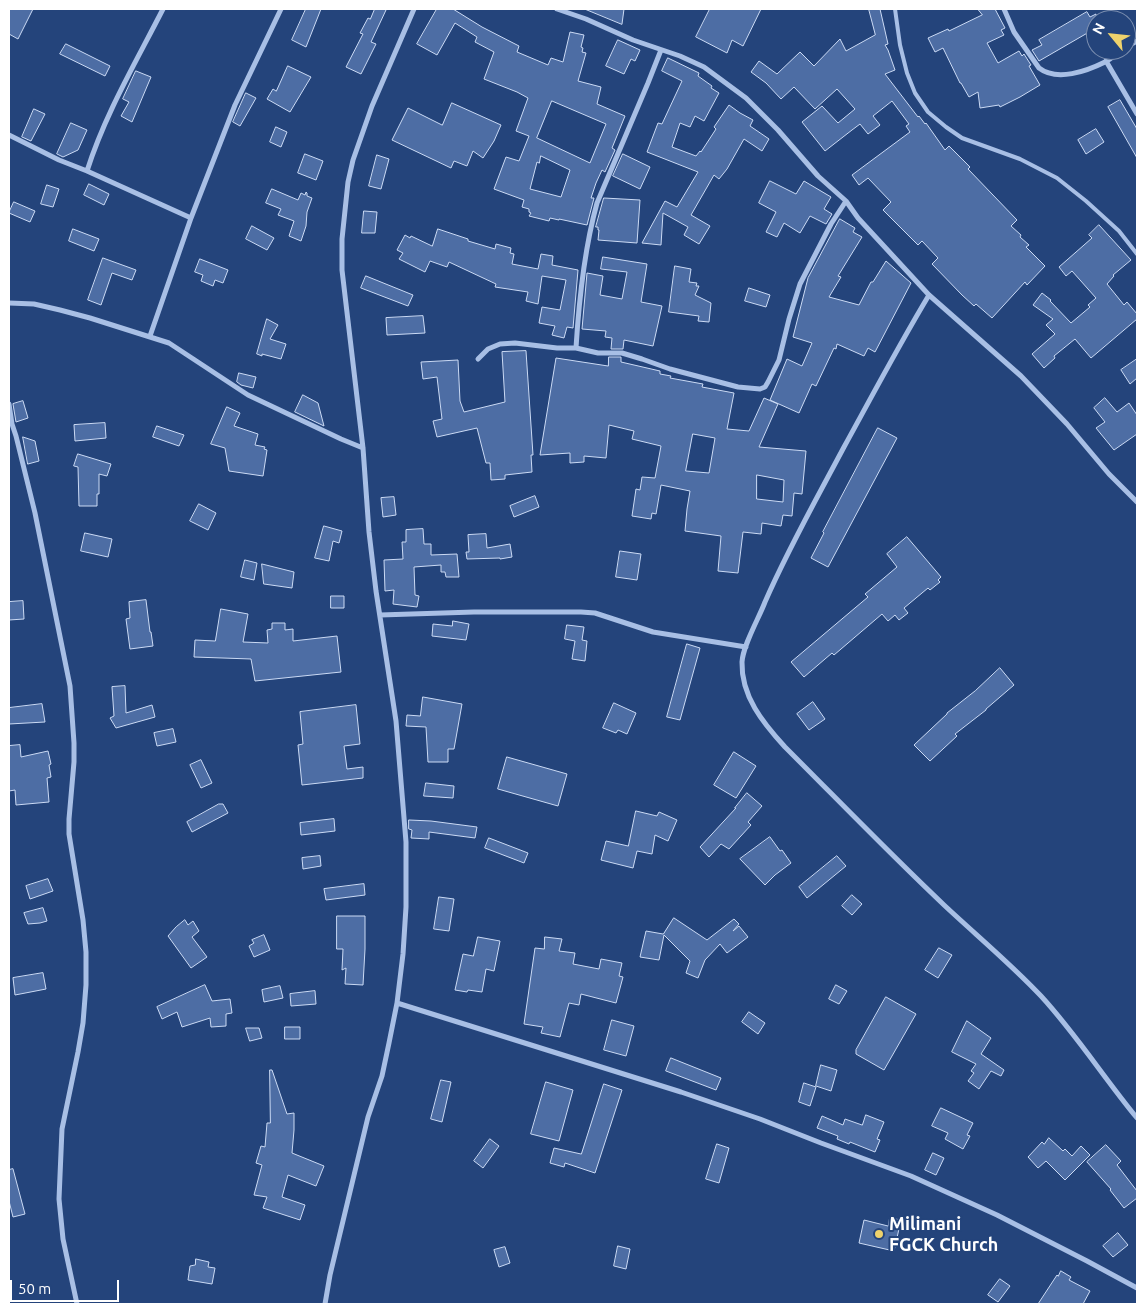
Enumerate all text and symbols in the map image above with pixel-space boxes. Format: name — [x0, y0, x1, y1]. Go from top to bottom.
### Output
north arrow — [1086, 10, 1136, 60]
text: N — [1089, 20, 1108, 37]
place label: Milimani FGCK Church — [889, 1213, 998, 1256]
marker: Milimani FGCK Church — [873, 1228, 885, 1240]
scale bar — [12, 1270, 121, 1302]
text: 50 m — [18, 1280, 51, 1297]

